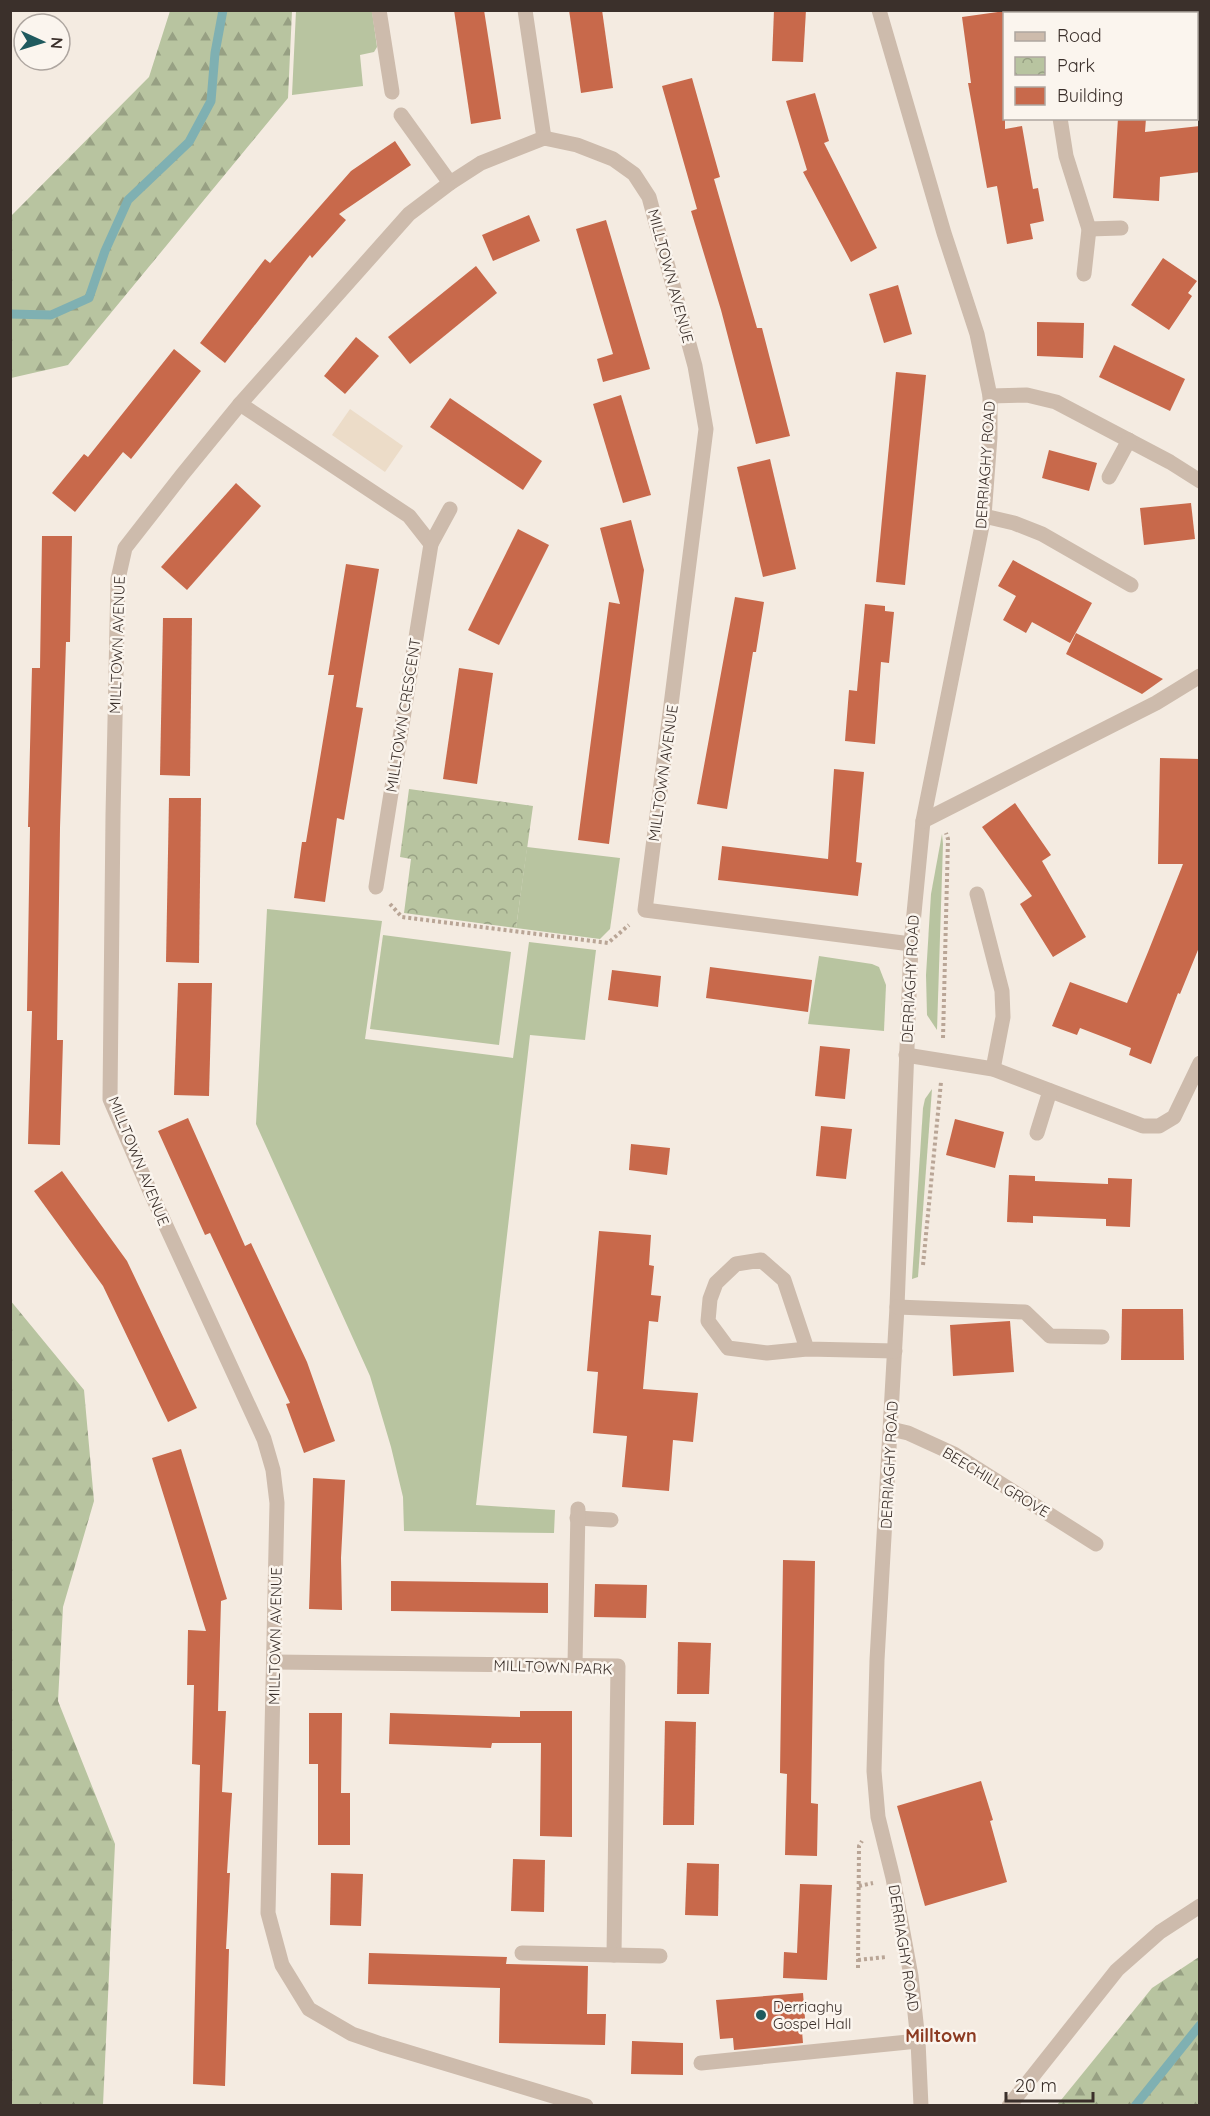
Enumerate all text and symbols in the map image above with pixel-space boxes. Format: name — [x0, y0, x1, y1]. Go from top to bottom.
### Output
north arrow — [12, 12, 72, 72]
legend — [1003, 12, 1198, 120]
text: Road — [1057, 24, 1102, 47]
text: N — [47, 36, 67, 50]
text: Park — [1057, 54, 1095, 77]
text: Building — [1057, 84, 1123, 107]
street label: MILLTOWN AVENUE — [644, 207, 698, 345]
street label: DERRIAGHY ROAD — [971, 400, 999, 530]
street label: MILLTOWN AVENUE — [105, 576, 129, 714]
street label: MILLTOWN CRESCENT — [381, 636, 425, 794]
street label: MILLTOWN AVENUE — [644, 703, 682, 843]
street label: DERRIAGHY ROAD — [897, 914, 923, 1044]
street label: MILLTOWN AVENUE — [104, 1094, 174, 1228]
street label: DERRIAGHY ROAD — [876, 1400, 902, 1530]
street label: BEECHILL GROVE — [939, 1443, 1053, 1521]
street label: MILLTOWN AVENUE — [264, 1567, 286, 1705]
street label: MILLTOWN PARK — [493, 1655, 613, 1679]
street label: DERRIAGHY ROAD — [885, 1883, 923, 2013]
place label: Derriaghy Gospel Hall — [773, 1997, 851, 2033]
marker: Derriaghy Gospel Hall — [754, 2008, 768, 2022]
district label: Milltown — [905, 2024, 977, 2047]
scale bar — [1006, 2065, 1093, 2103]
text: 20 m — [1015, 2074, 1057, 2097]

